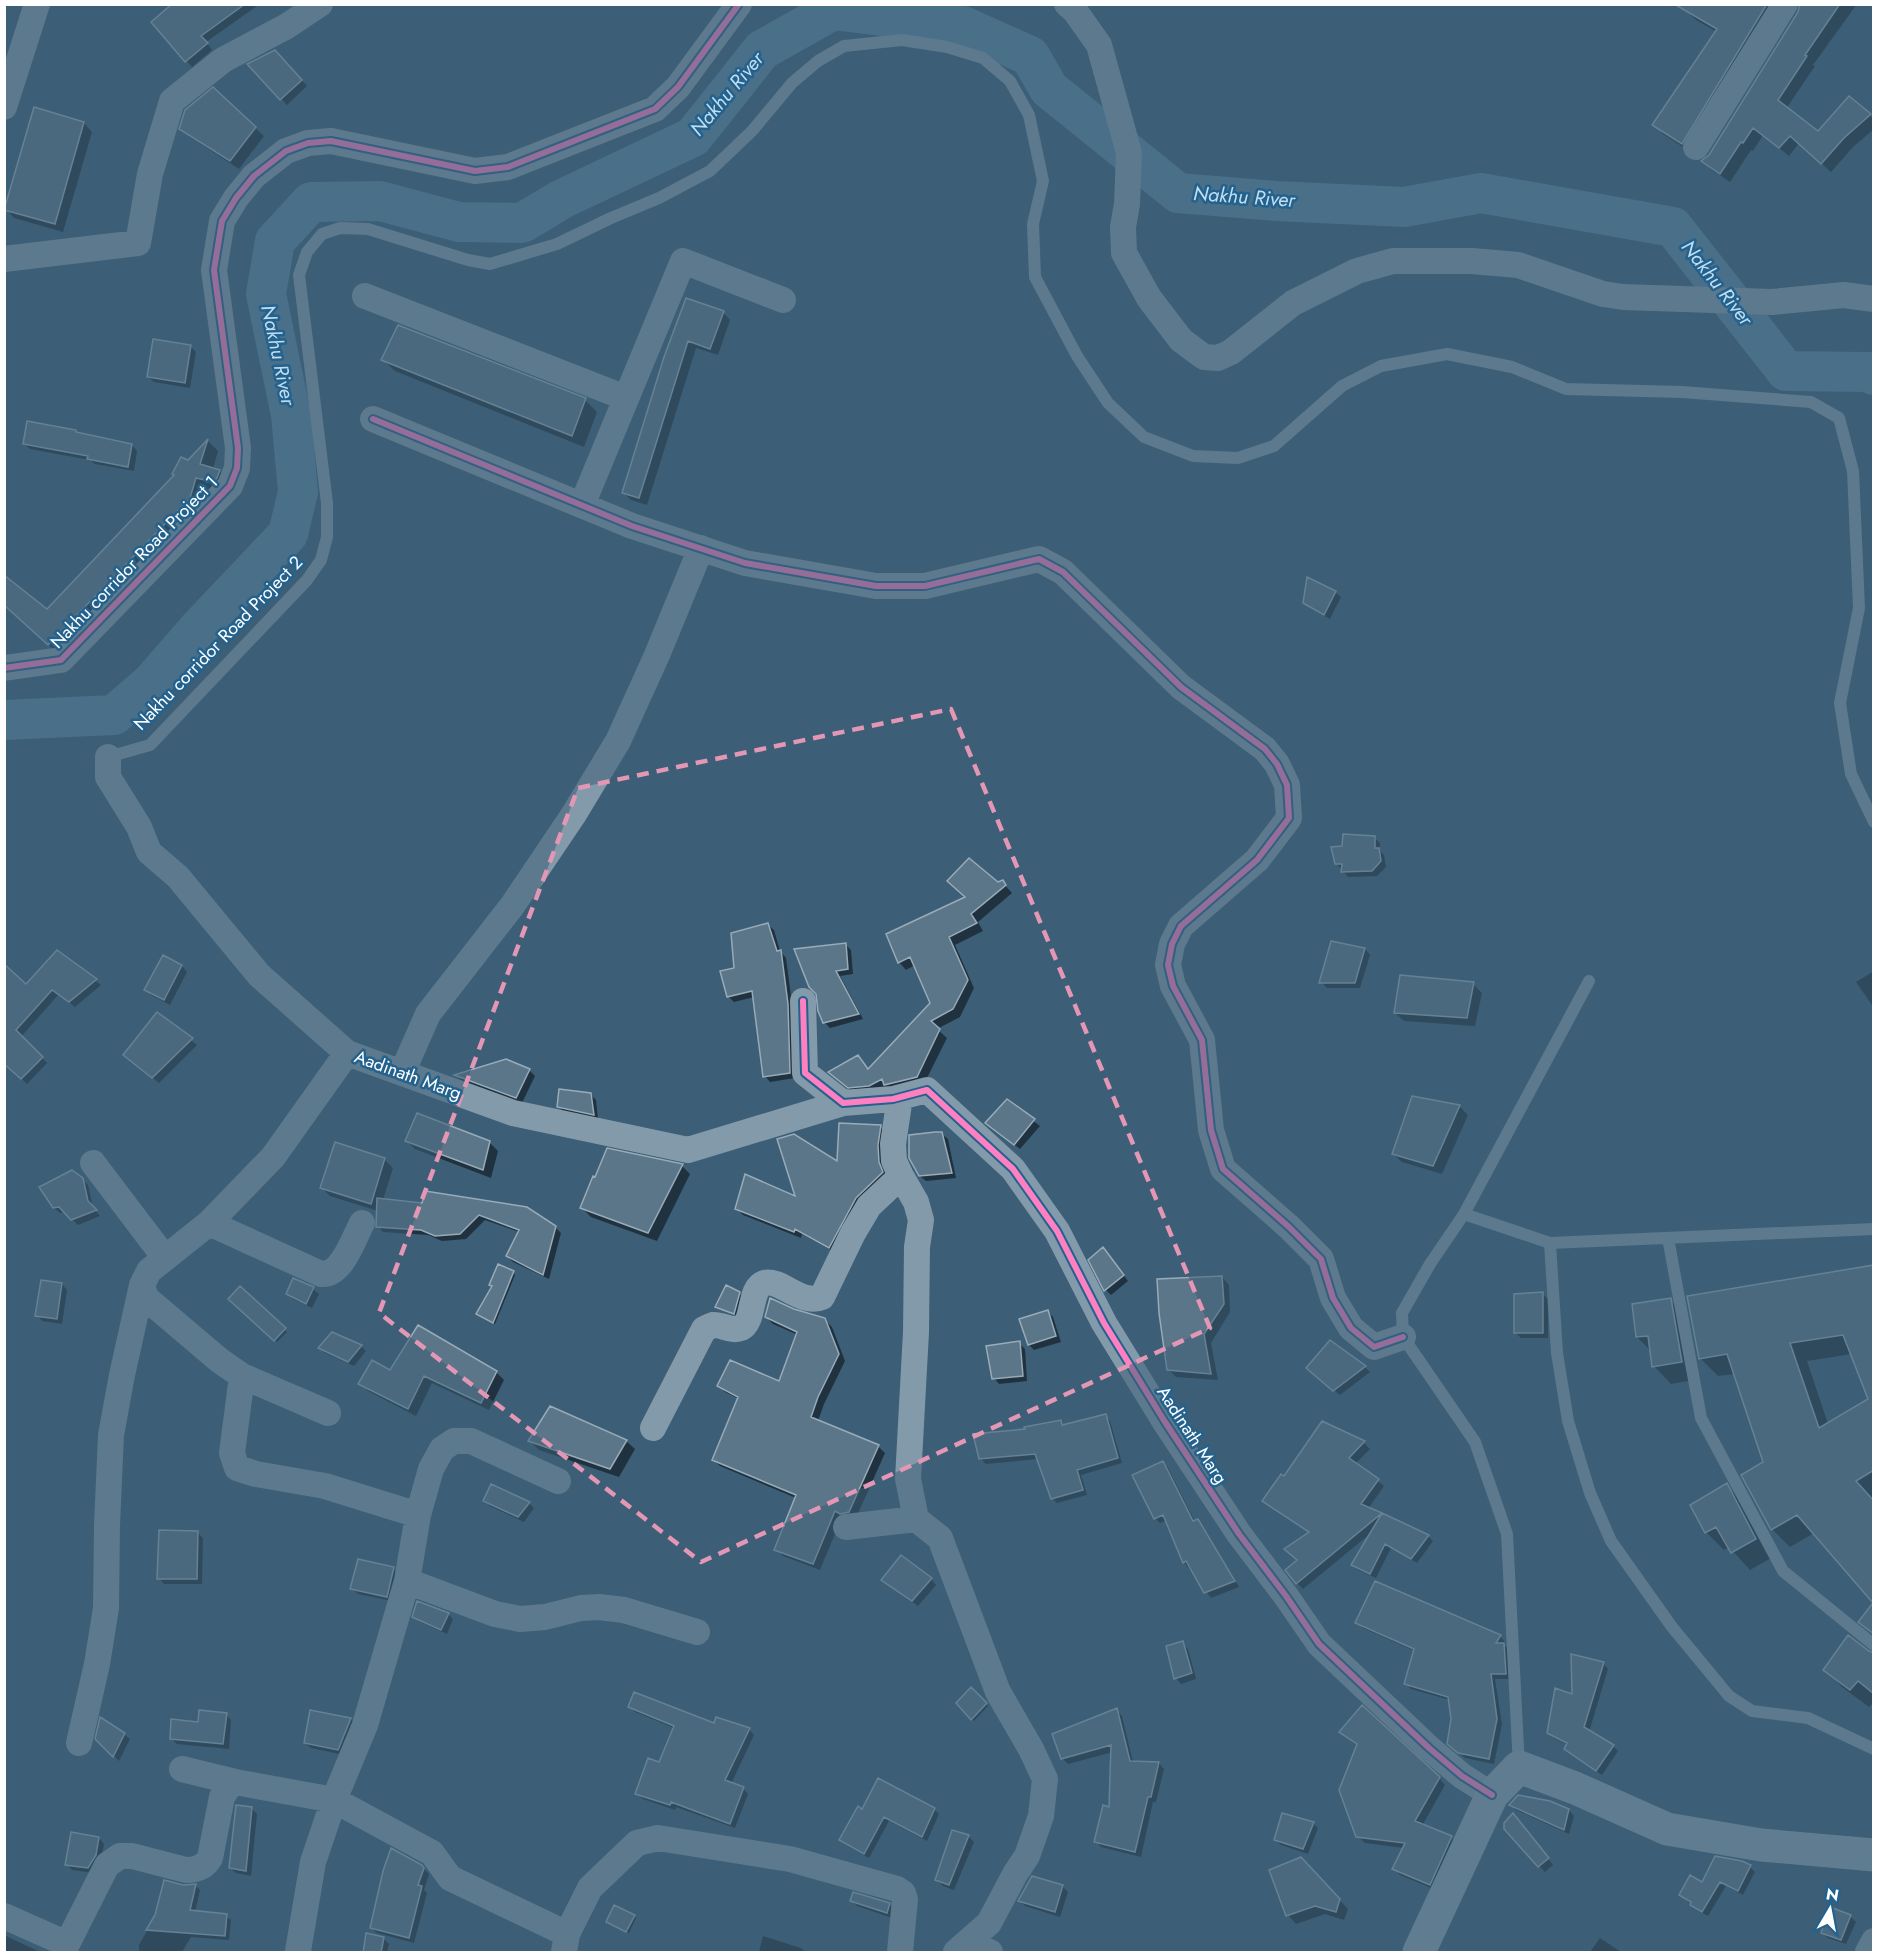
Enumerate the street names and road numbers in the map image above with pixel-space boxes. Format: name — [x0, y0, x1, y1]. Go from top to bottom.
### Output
street label: Nakhu corridor Road Project 1 — [44, 470, 224, 654]
street label: Nakhu corridor Road Project 2 — [127, 550, 309, 736]
street label: Aadinath Marg — [351, 1044, 465, 1106]
street label: Aadinath Marg — [1151, 1381, 1233, 1489]

